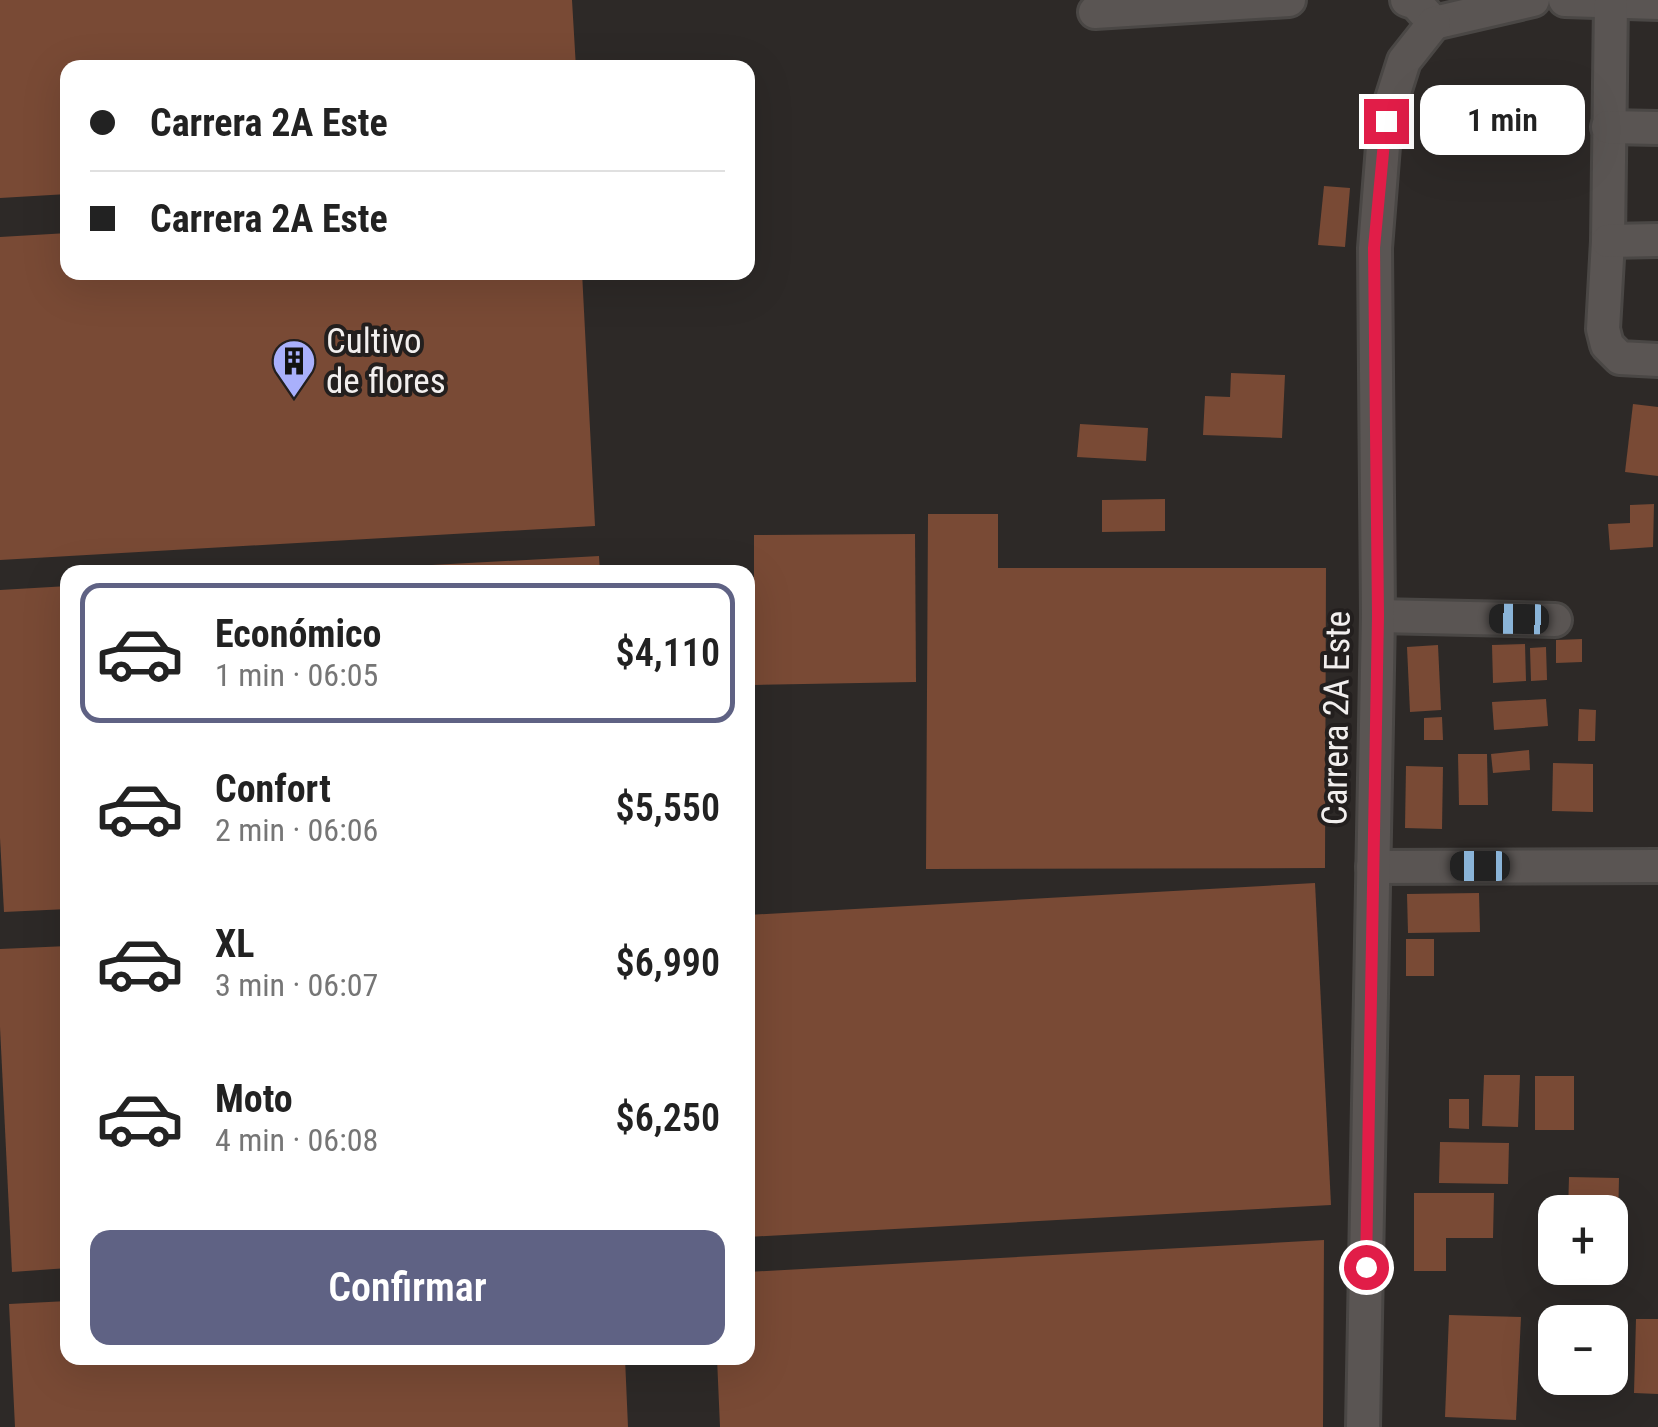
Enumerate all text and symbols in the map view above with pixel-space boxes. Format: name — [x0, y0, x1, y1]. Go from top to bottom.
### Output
callout: 1 min — [1421, 86, 1586, 156]
route end — [1364, 99, 1409, 144]
text: Carrera 2A Este — [150, 101, 388, 145]
text: 1 min — [1467, 101, 1538, 139]
text: Carrera 2A Este — [150, 197, 388, 241]
place label: Cultivo de flores — [326, 321, 446, 402]
building icon: Cultivo de flores — [271, 338, 317, 399]
car — [1489, 603, 1549, 635]
icon: car — [95, 608, 185, 698]
street label: Carrera 2A Este — [1314, 610, 1359, 826]
text: Económico — [215, 612, 381, 656]
text: $4,110 — [616, 631, 720, 675]
text: 1 min · 06:05 — [215, 656, 378, 694]
icon: car — [95, 763, 185, 853]
text: Confort — [215, 767, 331, 811]
text: $5,550 — [616, 786, 720, 830]
text: 2 min · 06:06 — [215, 811, 378, 849]
car — [1450, 851, 1510, 881]
icon: car — [95, 918, 185, 1008]
text: XL — [215, 922, 254, 966]
text: $6,990 — [616, 941, 720, 985]
text: 3 min · 06:07 — [215, 966, 378, 1004]
icon: car — [95, 1073, 185, 1163]
text: Moto — [215, 1077, 293, 1121]
text: $6,250 — [616, 1096, 720, 1140]
text: 4 min · 06:08 — [215, 1121, 378, 1159]
map controls — [1538, 1195, 1628, 1395]
button: + — [1538, 1195, 1628, 1285]
button: Confirmar — [90, 1230, 725, 1345]
route start — [1344, 1245, 1389, 1290]
button: − — [1538, 1305, 1628, 1395]

